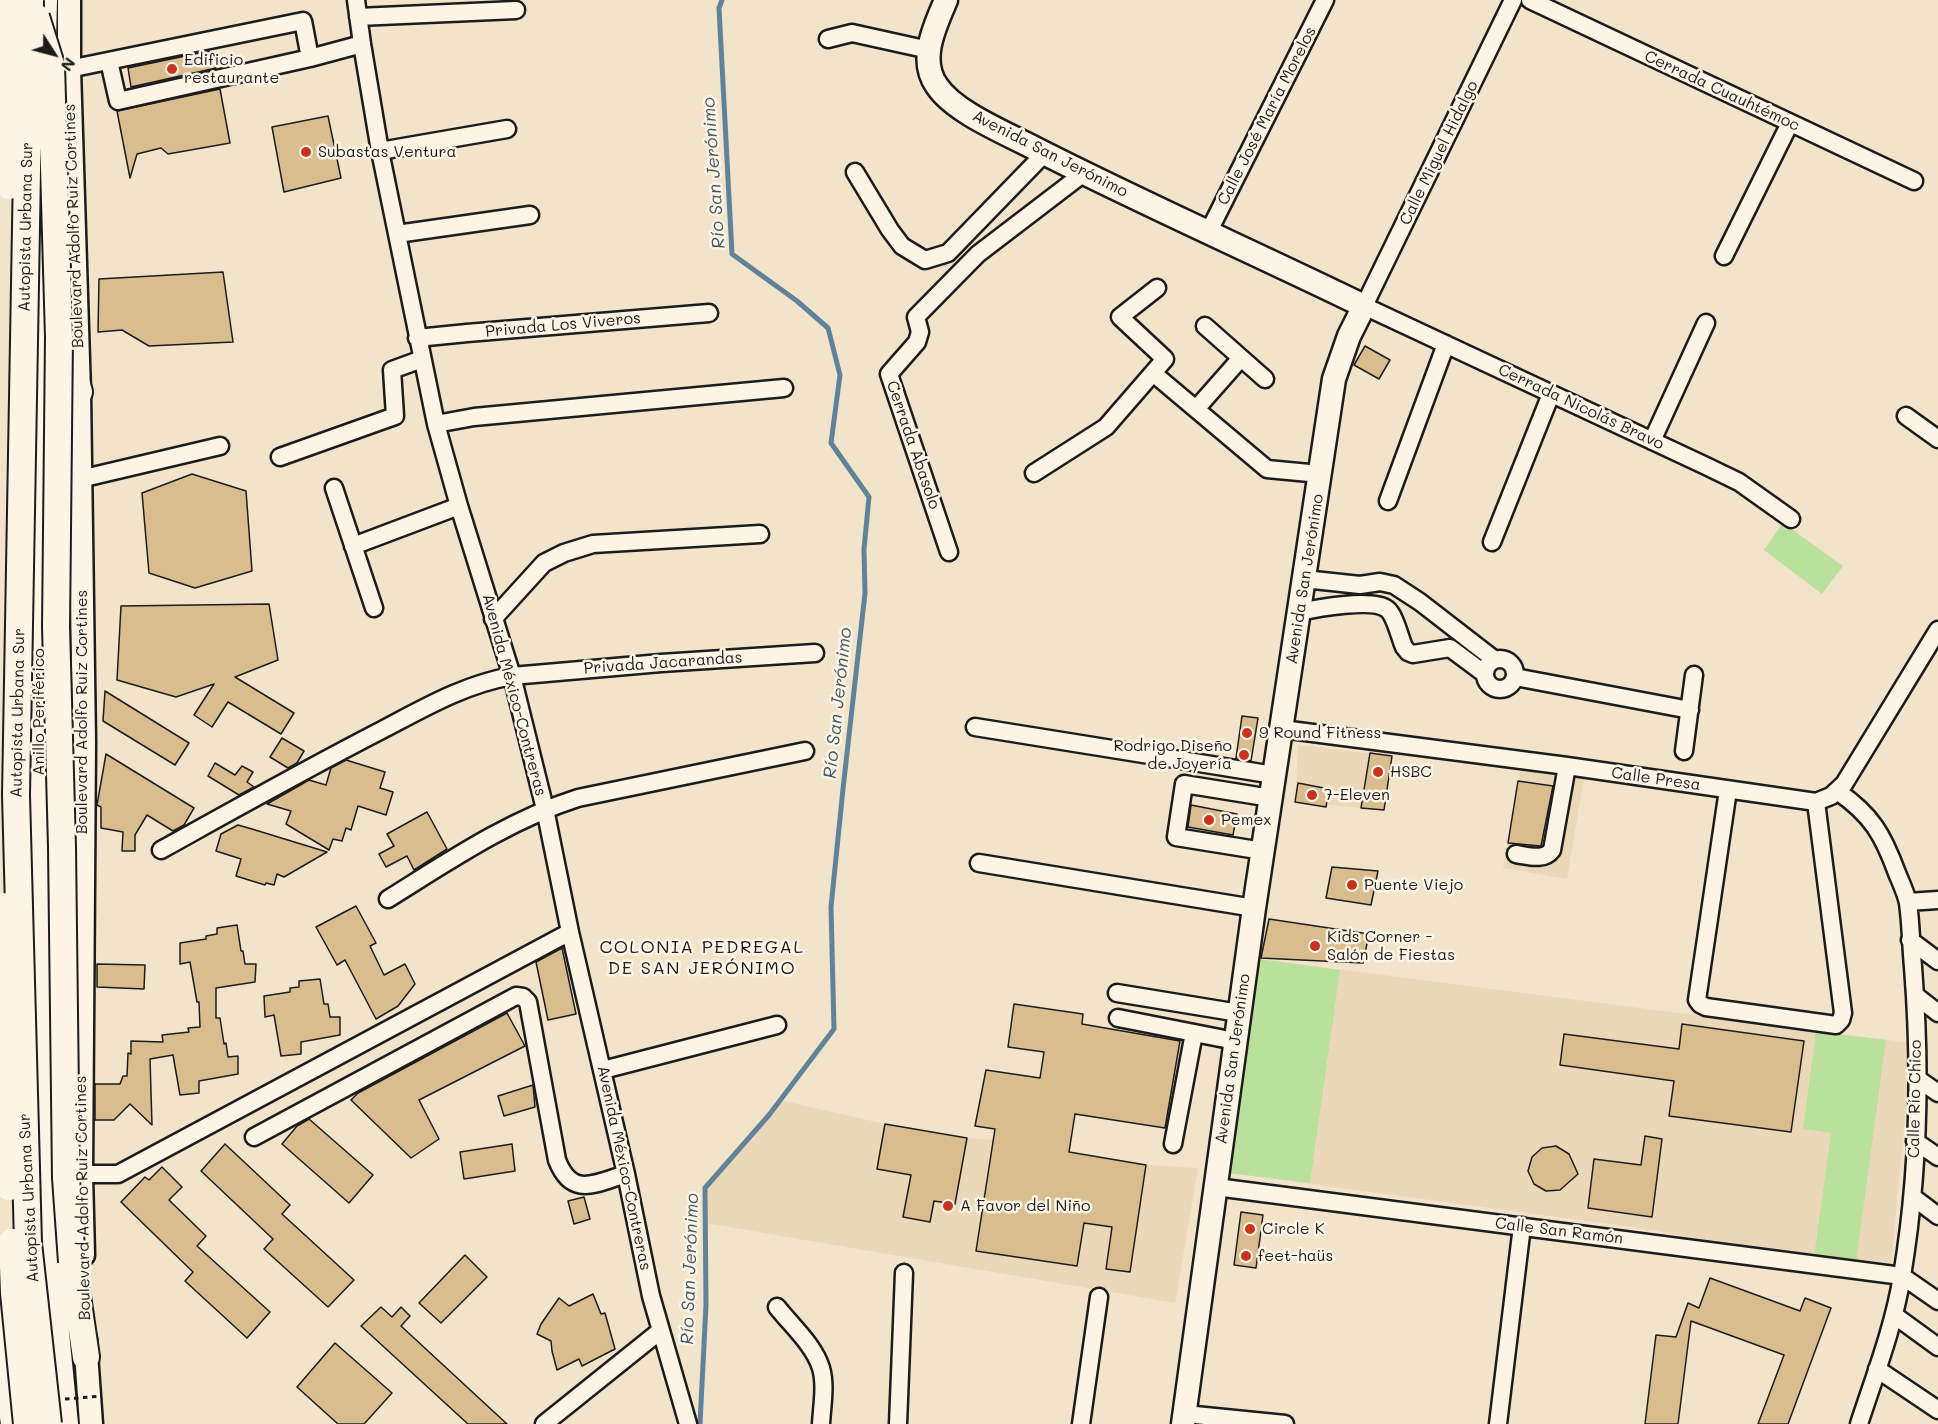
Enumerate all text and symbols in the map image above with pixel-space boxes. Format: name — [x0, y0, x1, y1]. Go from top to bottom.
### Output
north arrow — [24, 24, 84, 84]
street label: Calle José María Morelos — [1214, 24, 1320, 208]
street label: Cerrada Cuauhtémoc — [1641, 47, 1803, 135]
place label: Edificio restaurante — [184, 50, 279, 88]
text: N — [57, 54, 81, 76]
marker: Edificio restaurante — [165, 62, 179, 76]
street label: Calle Miguel Hidalgo — [1396, 78, 1482, 228]
water label: Río San Jerónimo — [698, 96, 730, 250]
street label: Boulevard Adolfo Ruiz Cortines — [60, 103, 88, 349]
street label: Avenida San Jerónimo — [969, 106, 1131, 202]
street label: Autopista Urbana Sur — [15, 142, 37, 312]
place label: Subastas Ventura — [318, 142, 456, 162]
marker: Subastas Ventura — [299, 145, 313, 159]
street label: Privada Los Viveros — [484, 309, 642, 341]
street label: Cerrada Nicolás Bravo — [1495, 360, 1667, 454]
street label: Cerrada Abasolo — [882, 378, 944, 512]
street label: Avenida San Jerónimo — [1282, 493, 1328, 665]
street label: Boulevard Adolfo Ruiz Cortines — [72, 590, 92, 834]
street label: Avenida México-Contreras — [478, 592, 550, 798]
water label: Río San Jerónimo — [819, 626, 857, 780]
street label: Autopista Urbana Sur — [7, 628, 29, 798]
street label: Anillo Periférico — [29, 648, 49, 776]
street label: Privada Jacarandas — [583, 648, 743, 678]
place label: 9 Round Fitness — [1259, 723, 1381, 743]
marker: 9 Round Fitness — [1240, 726, 1254, 740]
place label: Rodrigo Diseño de Joyería — [1113, 736, 1232, 774]
marker: Rodrigo Diseño de Joyería — [1237, 748, 1251, 762]
place label: HSBC — [1390, 762, 1432, 782]
street label: Calle Presa — [1610, 763, 1702, 795]
marker: HSBC — [1371, 765, 1385, 779]
place label: 7-Eleven — [1324, 785, 1390, 805]
marker: 7-Eleven — [1305, 788, 1319, 802]
place label: Pemex — [1221, 810, 1271, 830]
marker: Pemex — [1202, 813, 1216, 827]
place label: Puente Viejo — [1364, 875, 1463, 895]
marker: Puente Viejo — [1345, 878, 1359, 892]
place label: Kids Corner - Salón de Fiestas — [1327, 927, 1455, 965]
district label: COLONIA PEDREGAL DE SAN JERÓNIMO — [599, 936, 805, 978]
marker: Kids Corner - Salón de Fiestas — [1308, 939, 1322, 953]
street label: Avenida San Jerónimo — [1212, 973, 1254, 1145]
street label: Calle Río Chico — [1904, 1040, 1926, 1158]
street label: Avenida México-Contreras — [593, 1064, 655, 1272]
street label: Boulevard Adolfo Ruiz Cortines — [71, 1075, 95, 1321]
street label: Autopista Urbana Sur — [15, 1113, 43, 1283]
water label: Río San Jerónimo — [677, 1193, 703, 1345]
place label: A Favor del Niño — [960, 1196, 1090, 1216]
marker: A Favor del Niño — [941, 1199, 955, 1213]
street label: Calle San Ramón — [1494, 1214, 1624, 1248]
place label: Circle K — [1262, 1219, 1325, 1239]
marker: Circle K — [1243, 1222, 1257, 1236]
place label: feet-haüs — [1258, 1246, 1333, 1266]
marker: feet-haüs — [1239, 1249, 1253, 1263]

